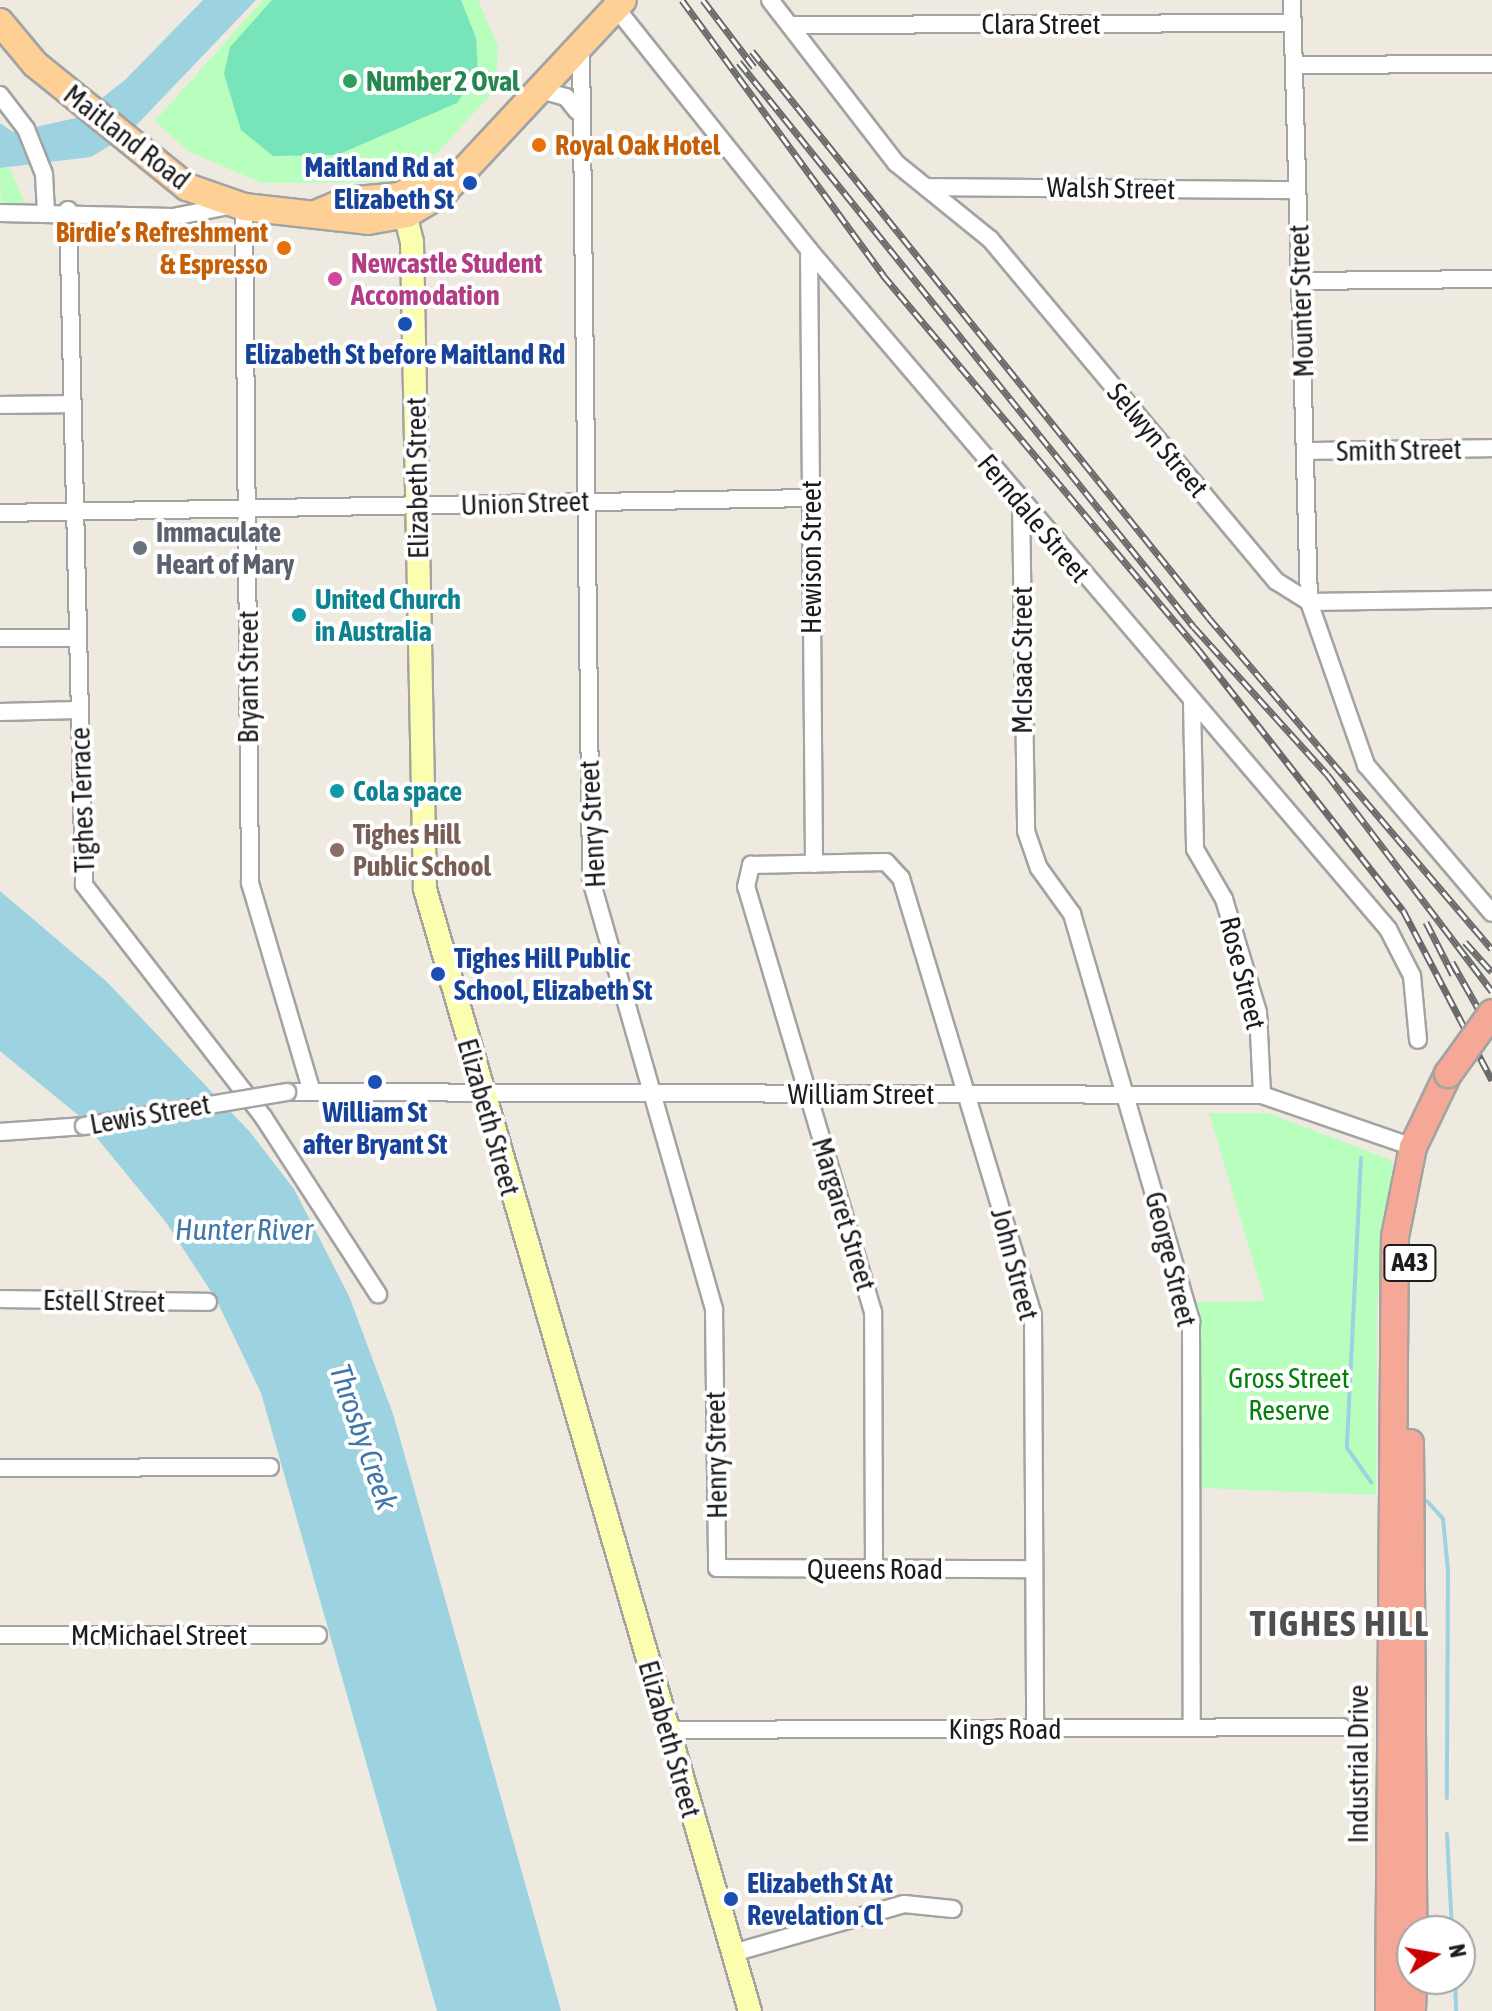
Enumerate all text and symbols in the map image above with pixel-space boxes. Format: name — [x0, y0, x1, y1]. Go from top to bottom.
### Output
street label: Clara Street — [981, 7, 1101, 41]
place label: Number 2 Oval — [366, 64, 519, 98]
marker: Number 2 Oval — [341, 72, 359, 90]
street label: Maitland Road — [57, 77, 197, 197]
place label: Royal Oak Hotel — [555, 128, 720, 162]
marker: Royal Oak Hotel — [530, 136, 548, 154]
place label: Maitland Rd at Elizabeth St — [304, 150, 454, 216]
street label: Walsh Street — [1046, 170, 1176, 206]
marker: Maitland Rd at Elizabeth St — [461, 174, 479, 192]
place label: Birdie’s Refreshment & Espresso — [56, 215, 268, 281]
street label: Mounter Street — [1282, 224, 1320, 378]
marker: Birdie’s Refreshment & Espresso — [275, 239, 293, 257]
place label: Newcastle Student Accomodation — [351, 246, 542, 312]
marker: Newcastle Student Accomodation — [326, 270, 344, 288]
marker: Elizabeth St before Maitland Rd — [396, 315, 414, 333]
place label: Elizabeth St before Maitland Rd — [245, 337, 565, 371]
street label: Selwyn Street — [1101, 376, 1215, 504]
street label: Elizabeth Street — [399, 397, 435, 559]
street label: Smith Street — [1336, 432, 1462, 468]
street label: Ferndale Street — [971, 447, 1097, 589]
street label: Hewison Street — [794, 480, 828, 634]
street label: Union Street — [460, 484, 590, 522]
place label: Immaculate Heart of Mary — [156, 515, 294, 581]
marker: Immaculate Heart of Mary — [131, 539, 149, 557]
place label: United Church in Australia — [315, 582, 461, 648]
street label: McIsaac Street — [1005, 586, 1039, 734]
marker: United Church in Australia — [290, 606, 308, 624]
street label: Bryant Street — [231, 611, 265, 743]
street label: Tighes Terrace — [63, 727, 101, 873]
street label: Henry Street — [572, 759, 612, 889]
place label: Cola space — [353, 774, 462, 808]
marker: Cola space — [328, 782, 346, 800]
place label: Tighes Hill Public School — [353, 817, 491, 883]
marker: Tighes Hill Public School — [328, 841, 346, 859]
street label: Rose Street — [1213, 913, 1273, 1033]
place label: Tighes Hill Public School, Elizabeth St — [454, 941, 652, 1007]
marker: Tighes Hill Public School, Elizabeth St — [429, 965, 447, 983]
street label: Elizabeth Street — [451, 1035, 527, 1199]
marker: William St after Bryant St — [366, 1073, 384, 1091]
street label: William Street — [788, 1077, 934, 1111]
street label: Lewis Street — [87, 1087, 213, 1141]
place label: William St after Bryant St — [303, 1095, 447, 1161]
street label: Margaret Street — [805, 1134, 883, 1294]
street label: George Street — [1138, 1188, 1204, 1330]
street label: John Street — [984, 1204, 1046, 1324]
water label: Hunter River — [175, 1211, 313, 1247]
road number: A43 — [1382, 1241, 1438, 1285]
street label: Estell Street — [43, 1283, 165, 1319]
water label: Throsby Creek — [322, 1359, 406, 1515]
park label: Gross Street Reserve — [1228, 1361, 1350, 1427]
street label: Henry Street — [698, 1391, 734, 1519]
street label: Queens Road — [807, 1552, 943, 1586]
district label: TIGHES HILL — [1250, 1602, 1430, 1646]
street label: McMichael Street — [71, 1618, 247, 1652]
street label: Elizabeth Street — [632, 1657, 708, 1821]
street label: Industrial Drive — [1341, 1685, 1375, 1843]
street label: Kings Road — [949, 1712, 1061, 1746]
place label: Elizabeth St At Revelation Cl — [747, 1866, 893, 1932]
marker: Elizabeth St At Revelation Cl — [722, 1890, 740, 1908]
north arrow — [1396, 1915, 1476, 1995]
text: N — [1444, 1942, 1472, 1960]

